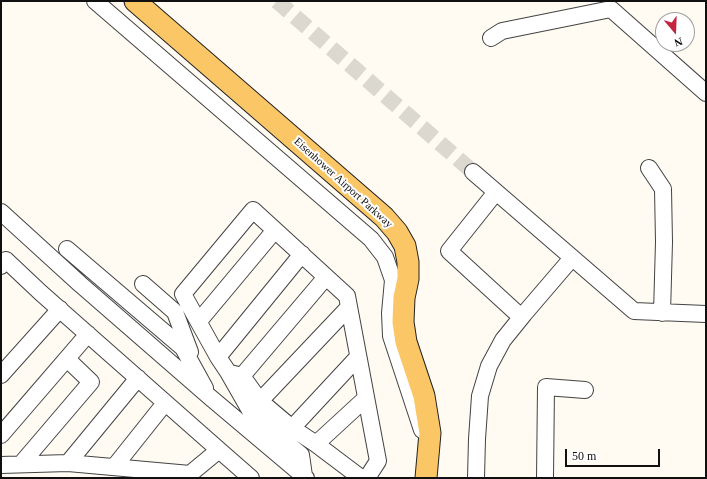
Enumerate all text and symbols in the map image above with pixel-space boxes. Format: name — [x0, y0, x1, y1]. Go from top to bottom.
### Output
north arrow — [655, 12, 695, 52]
text: N — [673, 35, 684, 49]
street label: Eisenhower Airport Parkway — [291, 135, 395, 231]
scale bar — [567, 441, 662, 467]
text: 50 m — [572, 449, 596, 463]

